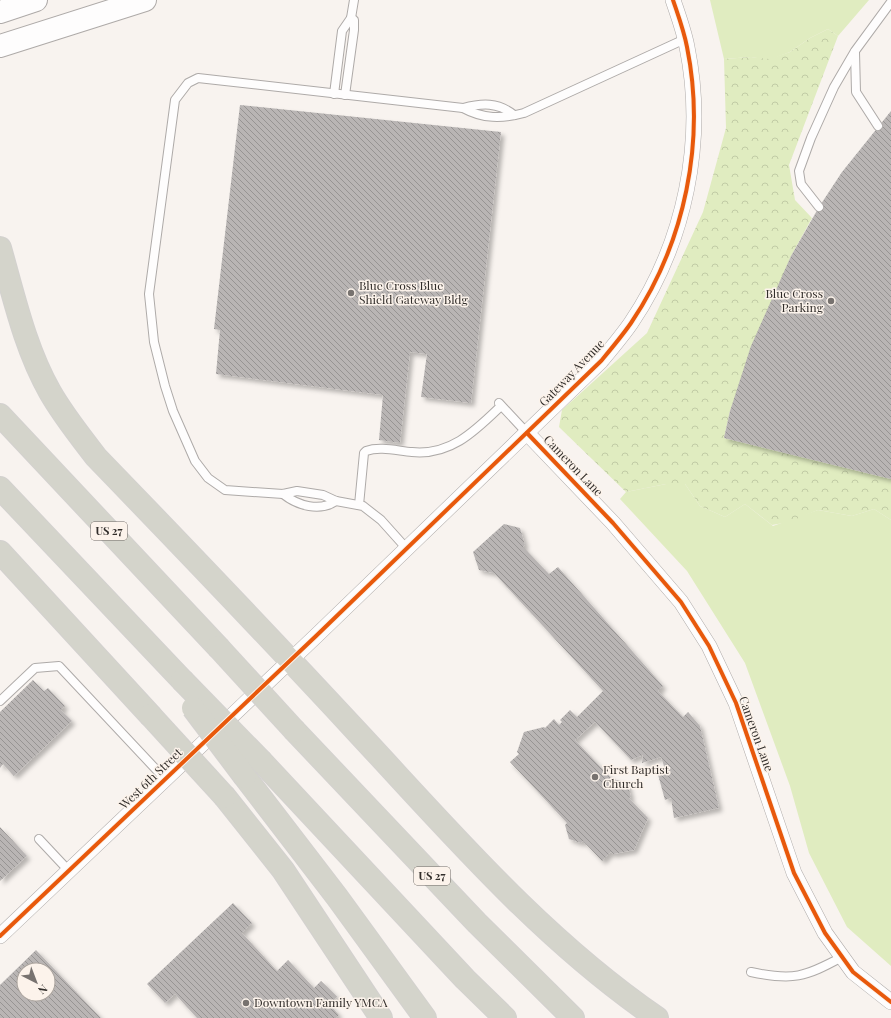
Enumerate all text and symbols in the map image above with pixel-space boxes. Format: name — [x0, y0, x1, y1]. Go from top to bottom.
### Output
place label: Blue Cross Blue Shield Gateway Bldg — [359, 277, 468, 307]
place label: Blue Cross Parking — [766, 285, 824, 315]
marker: Blue Cross Blue Shield Gateway Bldg — [346, 288, 356, 298]
marker: Blue Cross Parking — [826, 296, 836, 306]
street label: Gateway Avenue — [535, 335, 607, 409]
street label: Cameron Lane — [541, 431, 607, 499]
road number: US 27 — [91, 522, 127, 540]
street label: Cameron Lane — [736, 694, 778, 774]
street label: West 6th Street — [115, 744, 186, 813]
place label: First Baptist Church — [603, 761, 670, 791]
marker: First Baptist Church — [590, 772, 600, 782]
road number: US 27 — [414, 867, 450, 885]
north arrow — [16, 962, 56, 1002]
text: N — [35, 982, 51, 998]
place label: Downtown Family YMCA — [254, 994, 388, 1010]
marker: Downtown Family YMCA — [241, 998, 251, 1008]

